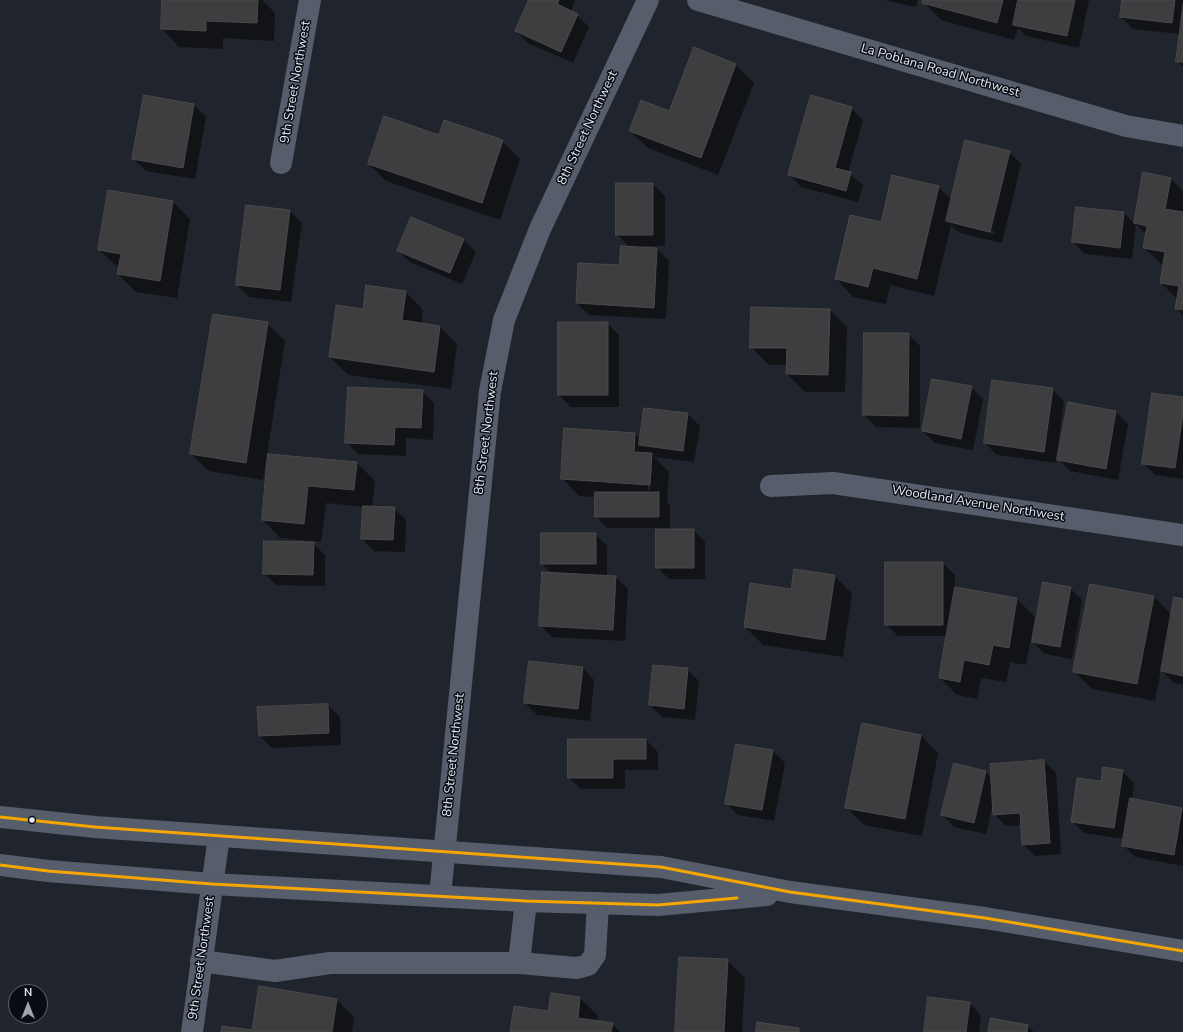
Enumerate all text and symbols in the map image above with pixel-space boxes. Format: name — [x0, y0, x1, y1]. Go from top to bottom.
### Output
street label: 9th Street Northwest — [278, 20, 314, 144]
street label: La Poblana Road Northwest — [859, 41, 1021, 101]
street label: 8th Street Northwest — [555, 68, 621, 188]
street label: 8th Street Northwest — [472, 370, 502, 496]
street label: Woodland Avenue Northwest — [891, 483, 1065, 525]
street label: 8th Street Northwest — [440, 692, 468, 818]
unlabelled marker — [27, 815, 37, 825]
street label: 9th Street Northwest — [186, 895, 218, 1021]
north arrow — [8, 984, 48, 1024]
text: N — [24, 985, 32, 1000]

